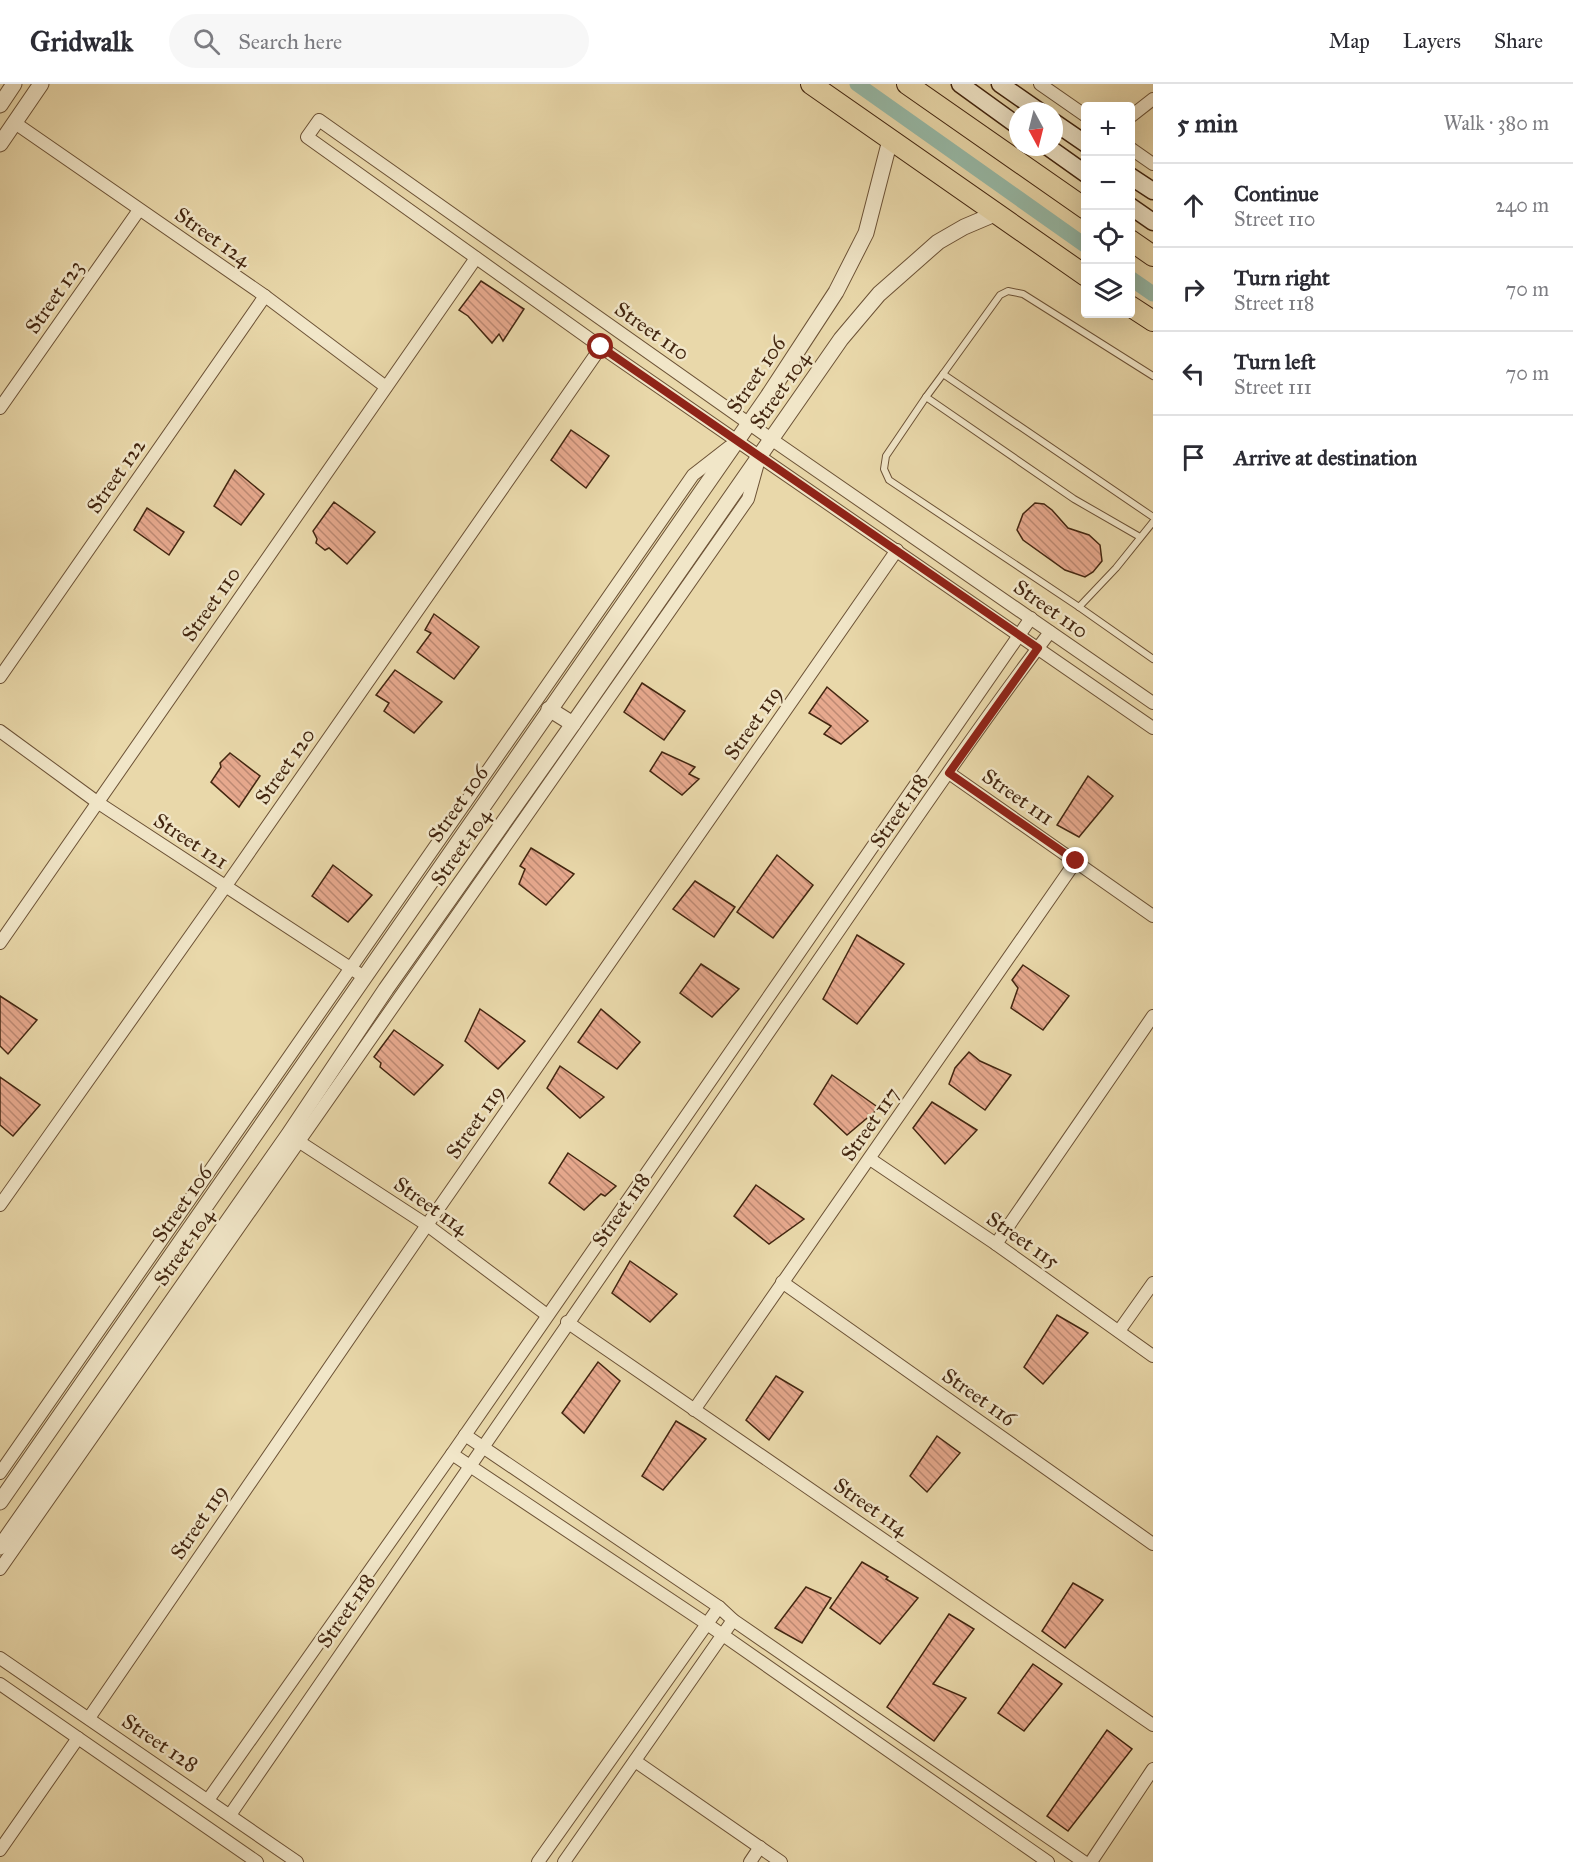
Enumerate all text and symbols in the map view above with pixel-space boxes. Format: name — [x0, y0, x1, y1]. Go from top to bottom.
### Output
search box — [169, 14, 589, 68]
text: Gridwalk — [30, 24, 133, 59]
icon: search — [190, 25, 223, 58]
text: Search here — [238, 28, 342, 55]
text: Map — [1329, 28, 1370, 54]
text: Layers — [1403, 28, 1461, 54]
text: Share — [1494, 28, 1543, 54]
north arrow — [1009, 102, 1063, 156]
map controls — [1081, 102, 1135, 318]
button: + — [1081, 102, 1135, 156]
text: 5 min — [1177, 107, 1238, 139]
text: Walk · 380 m — [1443, 111, 1549, 135]
button: − — [1081, 156, 1135, 210]
text: Continue — [1234, 180, 1319, 207]
icon: ahead — [1177, 189, 1210, 222]
text: 240 m — [1495, 193, 1549, 217]
street label: Street 124 — [170, 201, 257, 273]
text: Street 110 — [1234, 207, 1315, 231]
button: locate — [1081, 210, 1135, 264]
street label: Street 123 — [19, 255, 89, 339]
button: layers — [1081, 264, 1135, 318]
text: Turn right — [1234, 264, 1330, 291]
icon: right — [1177, 273, 1210, 306]
text: 70 m — [1506, 277, 1549, 301]
text: Street 118 — [1234, 291, 1314, 315]
street label: Street 110 — [610, 296, 694, 366]
street label: Street 106 — [721, 330, 792, 419]
route start — [587, 333, 613, 359]
street label: Street 104 — [744, 345, 817, 434]
text: Turn left — [1234, 348, 1316, 375]
icon: left — [1177, 357, 1210, 390]
text: 70 m — [1506, 361, 1549, 385]
text: Street 111 — [1234, 375, 1312, 399]
street label: Street 122 — [81, 433, 152, 519]
icon: arrive — [1177, 441, 1210, 474]
text: Arrive at destination — [1234, 444, 1417, 471]
street label: Street 110 — [176, 562, 246, 646]
street label: Street 110 — [1009, 574, 1093, 644]
street label: Street 119 — [718, 681, 788, 765]
street label: Street 120 — [249, 723, 321, 809]
street label: Street 106 — [422, 760, 495, 847]
street label: Street 111 — [977, 763, 1059, 831]
street label: Street 118 — [864, 769, 934, 853]
street label: Street 104 — [425, 802, 498, 891]
street label: Street 121 — [149, 807, 233, 875]
route end — [1062, 847, 1088, 873]
street label: Street 119 — [440, 1080, 510, 1164]
street label: Street 117 — [835, 1082, 905, 1166]
street label: Street 106 — [146, 1160, 219, 1247]
street label: Street 118 — [586, 1168, 656, 1252]
street label: Street 114 — [389, 1171, 474, 1242]
street label: Street 104 — [148, 1202, 221, 1291]
street label: Street 115 — [982, 1206, 1065, 1275]
street label: Street 116 — [937, 1362, 1022, 1432]
street label: Street 114 — [829, 1472, 914, 1543]
street label: Street 119 — [165, 1480, 233, 1564]
street label: Street 118 — [311, 1569, 381, 1653]
street label: Street 128 — [117, 1708, 203, 1778]

